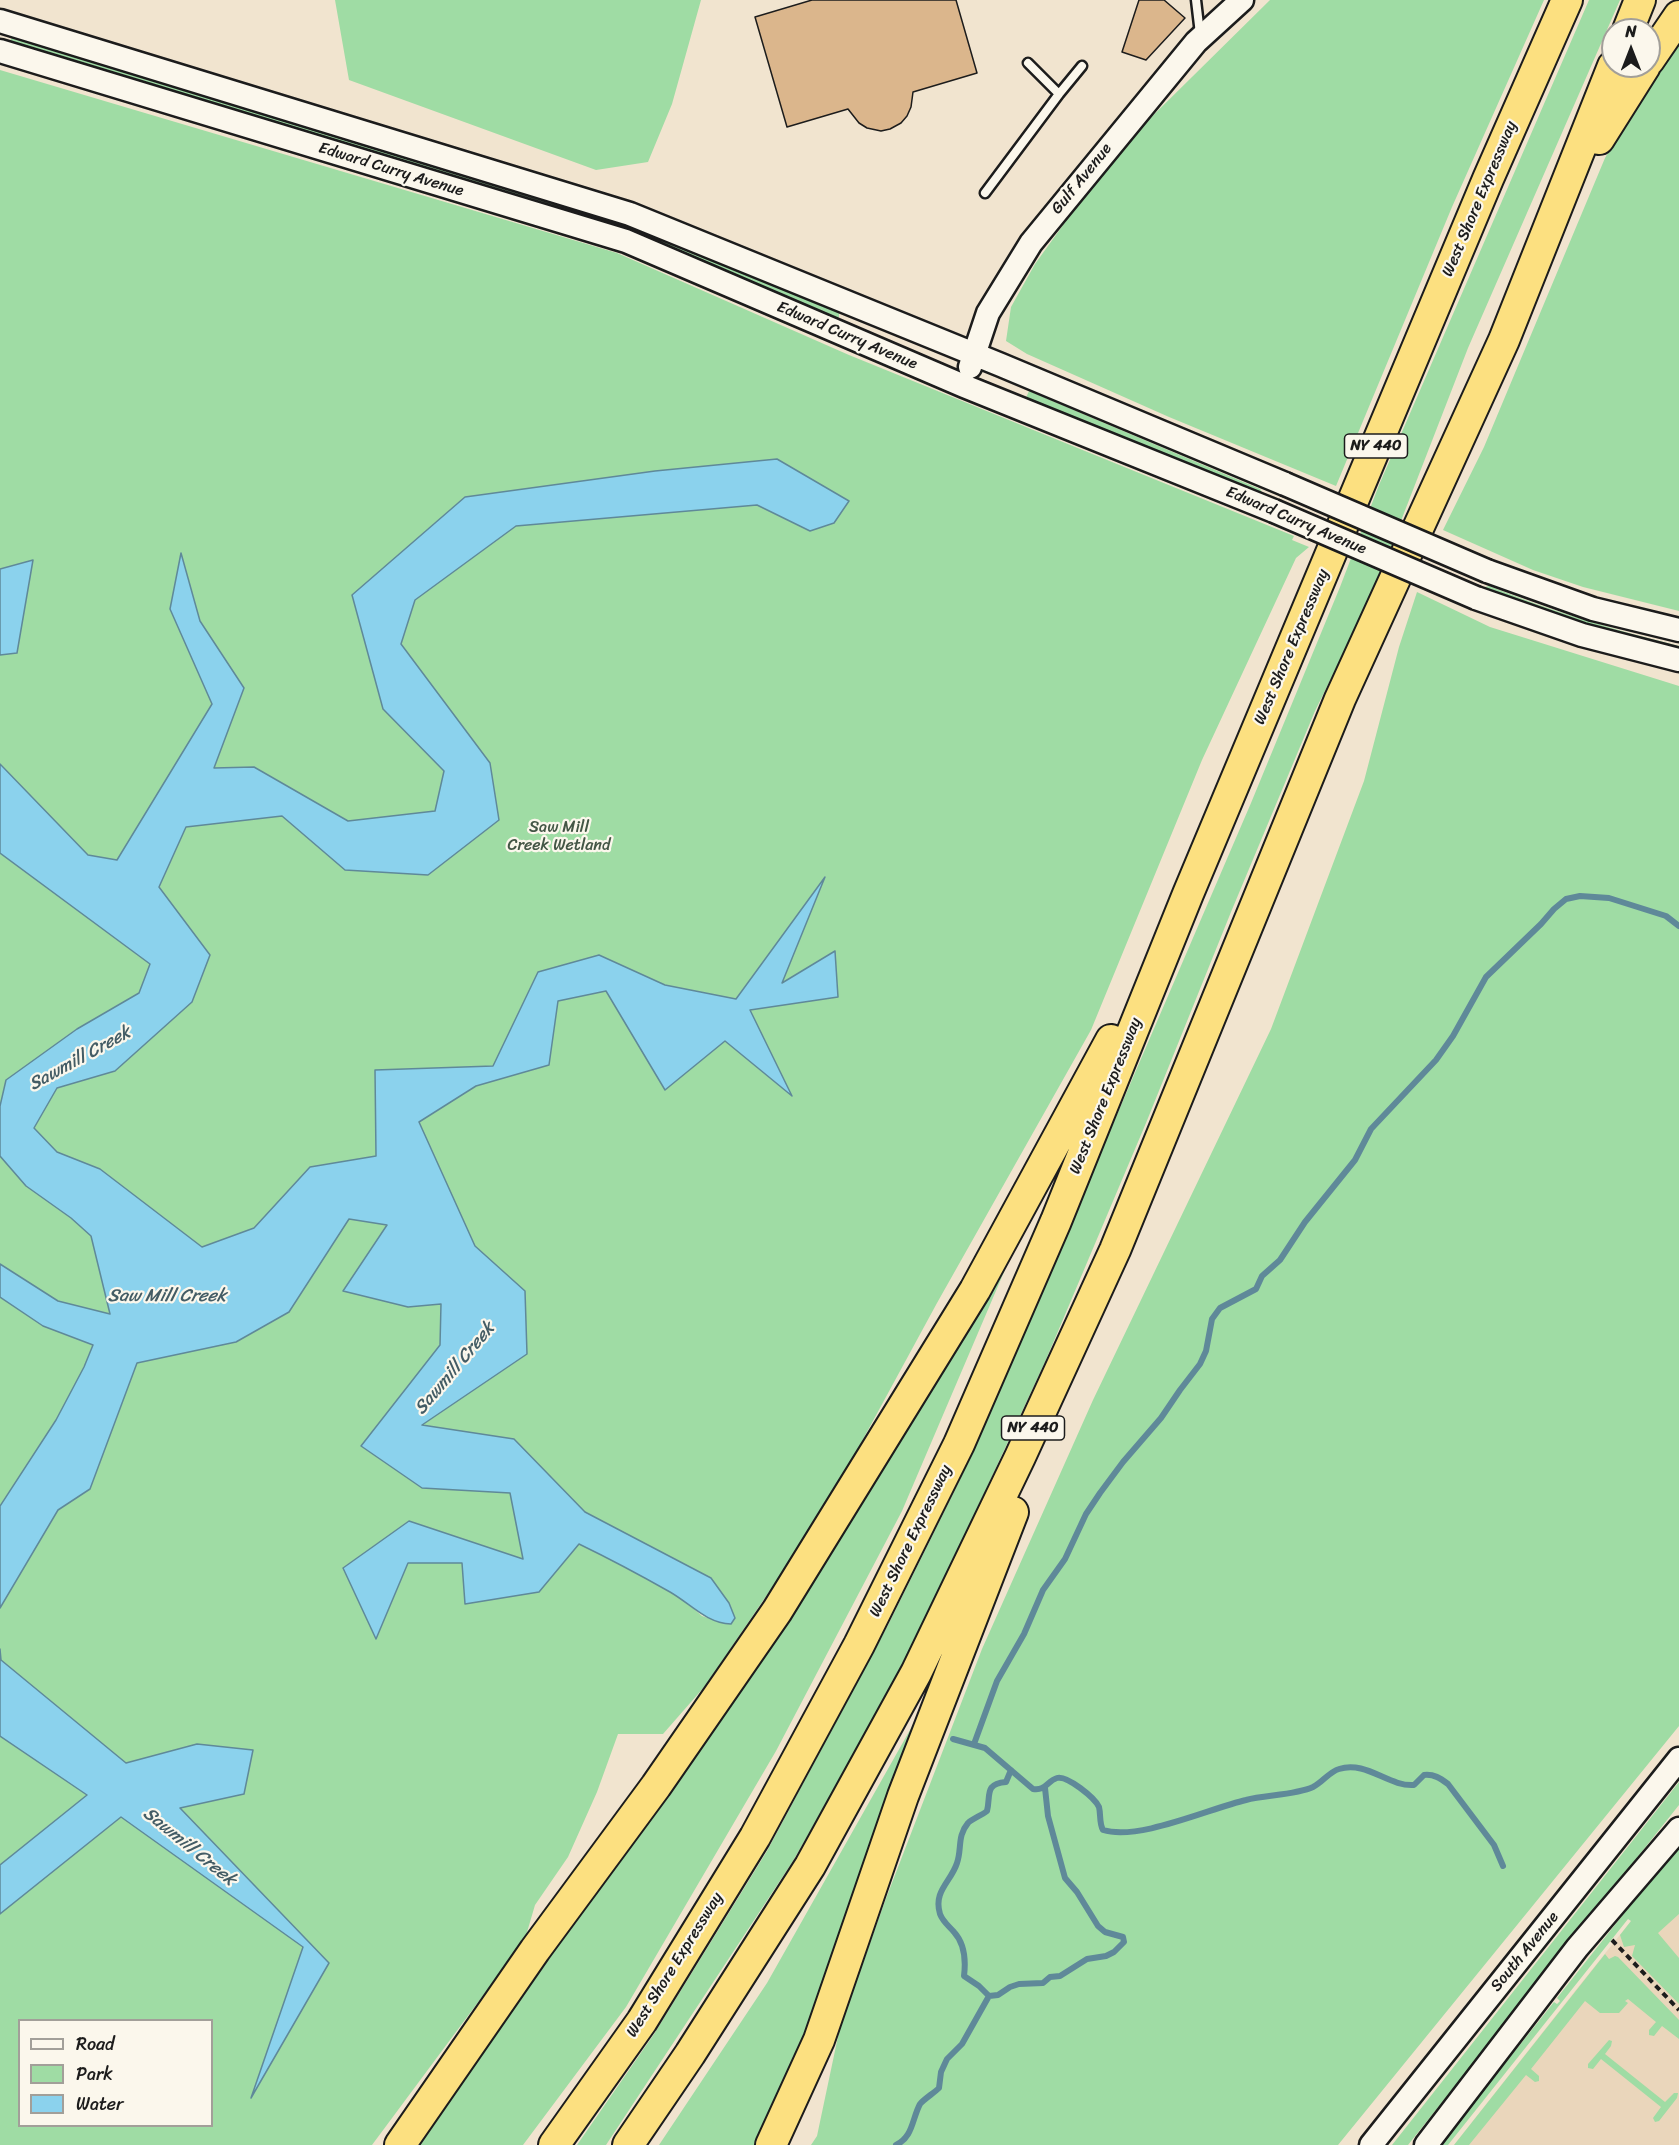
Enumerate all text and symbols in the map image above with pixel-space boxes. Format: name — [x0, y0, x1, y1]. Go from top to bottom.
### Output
text: N — [1625, 17, 1637, 46]
north arrow — [1601, 18, 1661, 78]
street label: West Shore Expressway — [1439, 118, 1521, 280]
street label: Edward Curry Avenue — [316, 139, 466, 201]
street label: Gulf Avenue — [1048, 140, 1116, 218]
street label: Edward Curry Avenue — [774, 298, 920, 374]
road number: NY 440 — [1344, 434, 1408, 458]
street label: Edward Curry Avenue — [1223, 483, 1369, 559]
street label: West Shore Expressway — [1251, 566, 1333, 728]
park label: Saw Mill Creek Wetland — [508, 818, 610, 856]
street label: West Shore Expressway — [1066, 1015, 1146, 1177]
water label: Sawmill Creek — [25, 1022, 135, 1096]
water label: Saw Mill Creek — [108, 1285, 226, 1307]
water label: Sawmill Creek — [410, 1319, 500, 1419]
road number: NY 440 — [1002, 1416, 1064, 1440]
street label: West Shore Expressway — [866, 1462, 956, 1620]
water label: Sawmill Creek — [138, 1803, 240, 1891]
street label: West Shore Expressway — [623, 1889, 727, 2041]
street label: South Avenue — [1487, 1908, 1563, 1996]
legend — [18, 2019, 213, 2127]
text: Road — [76, 2028, 115, 2060]
text: Park — [76, 2058, 113, 2090]
text: Water — [76, 2088, 123, 2120]

